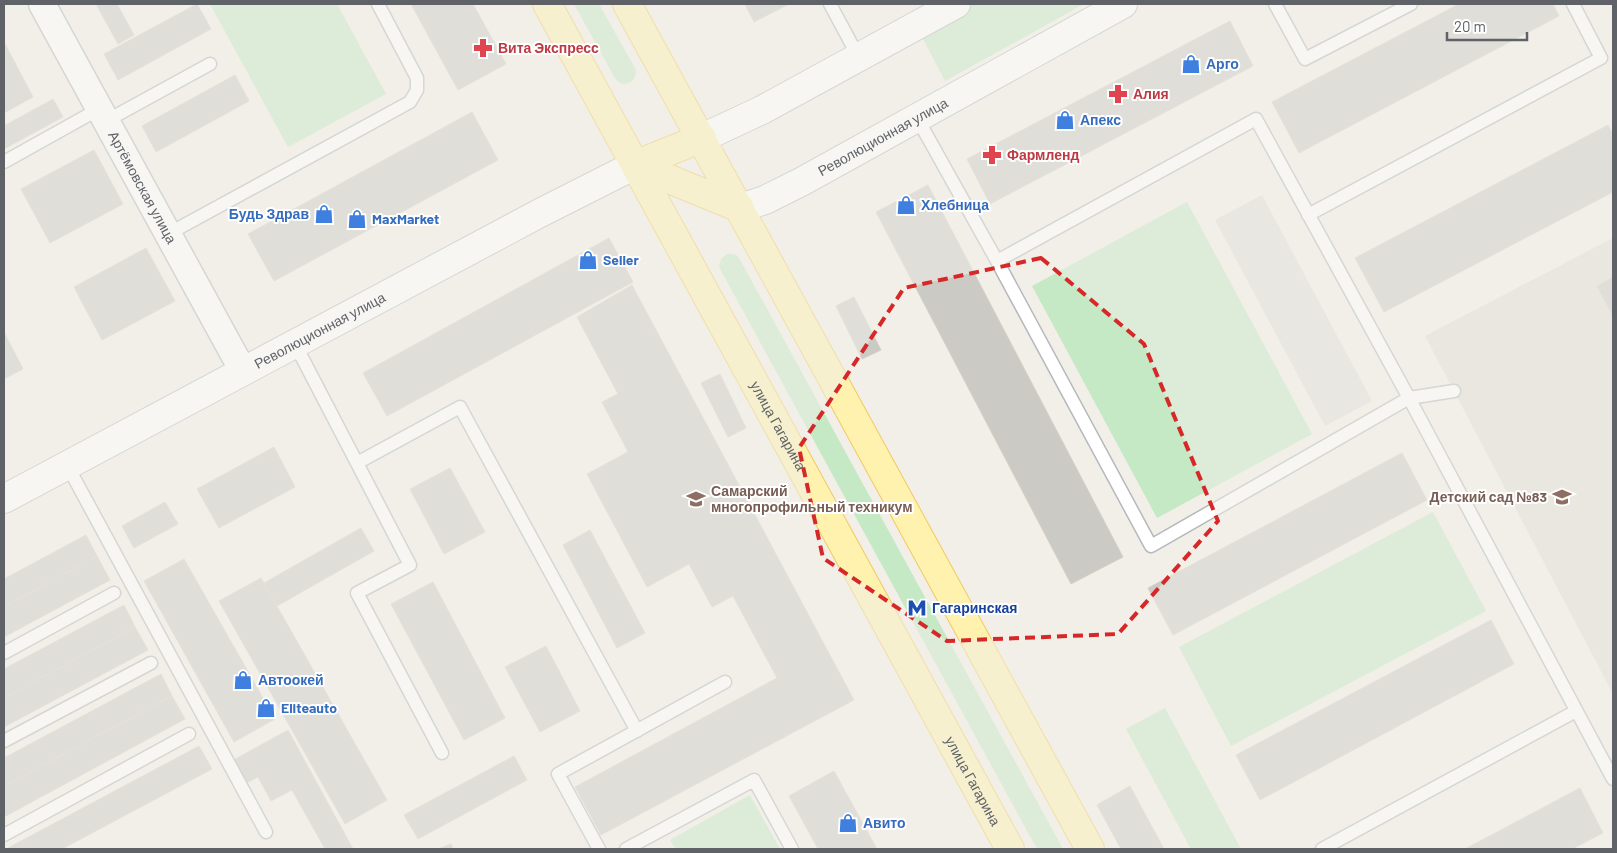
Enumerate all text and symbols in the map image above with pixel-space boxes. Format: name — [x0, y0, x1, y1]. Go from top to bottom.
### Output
scale bar — [1447, 10, 1527, 42]
text: 20 m — [1454, 17, 1486, 35]
pharmacy icon: Вита Экспресс — [472, 37, 494, 59]
place label: Вита Экспресс — [498, 39, 599, 56]
shop icon: Арго — [1180, 53, 1202, 75]
place label: Арго — [1206, 55, 1239, 72]
pharmacy icon: Алия — [1107, 83, 1129, 105]
place label: Алия — [1133, 85, 1169, 102]
street label: Революционная улица — [815, 94, 951, 179]
shop icon: Апекс — [1054, 109, 1076, 131]
place label: Апекс — [1080, 111, 1121, 128]
street label: Артёмовская улица — [105, 128, 181, 247]
pharmacy icon: Фармленд — [981, 144, 1003, 166]
place label: Фармленд — [1007, 146, 1079, 163]
shop icon: Хлебница — [895, 194, 917, 216]
place label: Хлебница — [921, 196, 989, 213]
shop icon: Будь Здрав — [313, 203, 335, 225]
place label: Будь Здрав — [229, 205, 309, 222]
shop icon: MaxMarket — [346, 208, 368, 230]
place label: MaxMarket — [372, 210, 439, 227]
shop icon: Seller — [577, 249, 599, 271]
place label: Seller — [603, 251, 639, 268]
street label: Революционная улица — [251, 288, 388, 372]
street label: улица Гагарина — [747, 378, 810, 474]
place label: Самарский многопрофильный техникум — [711, 482, 913, 515]
school or university icon: Детский сад №83 — [1551, 486, 1573, 508]
school or university icon: Самарский многопрофильный техникум — [685, 488, 707, 510]
place label: Детский сад №83 — [1430, 488, 1547, 505]
metro station icon: Гагаринская — [906, 597, 928, 619]
place label: Гагаринская — [932, 599, 1018, 616]
shop icon: Автоокей — [232, 669, 254, 691]
place label: Автоокей — [258, 671, 324, 688]
shop icon: Eliteauto — [255, 697, 277, 719]
place label: Eliteauto — [281, 699, 337, 716]
street label: улица Гагарина — [942, 733, 1005, 829]
shop icon: Авито — [837, 812, 859, 834]
place label: Авито — [863, 814, 906, 831]

